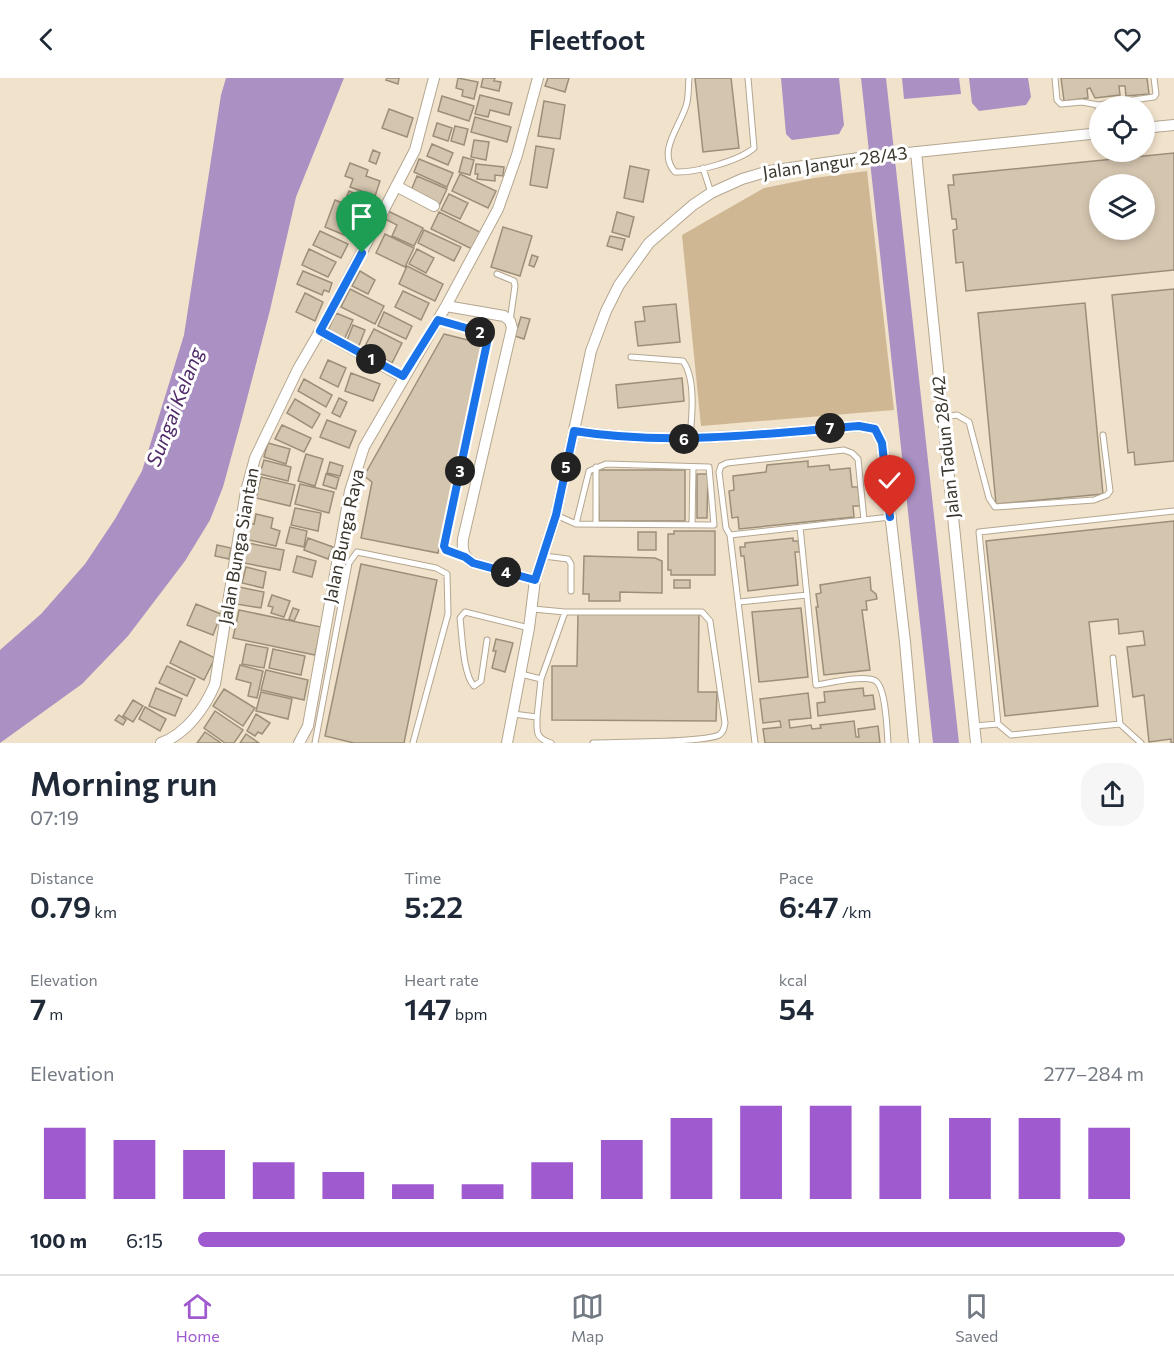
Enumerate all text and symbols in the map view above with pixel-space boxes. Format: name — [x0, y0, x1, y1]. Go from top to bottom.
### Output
icon: back — [30, 23, 63, 56]
text: Fleetfoot — [529, 23, 645, 56]
icon: heart — [1111, 23, 1144, 56]
map controls — [1089, 96, 1155, 240]
button: locate — [1089, 96, 1155, 162]
street label: Jalan Jangur 28/43 — [761, 141, 909, 183]
button: layers — [1089, 174, 1155, 240]
pin — [336, 191, 387, 253]
icon: arrive — [345, 200, 378, 233]
pin: 2 — [465, 317, 495, 347]
text: 2 — [475, 322, 485, 341]
water label: Sungai Kelang — [140, 343, 208, 469]
pin: 1 — [356, 344, 386, 374]
text: 1 — [367, 349, 375, 368]
street label: Jalan Tadun 28/42 — [927, 375, 963, 520]
pin: 7 — [815, 413, 845, 443]
text: 7 — [826, 418, 834, 437]
pin: 6 — [669, 424, 699, 454]
text: 6 — [679, 429, 689, 448]
pin: 5 — [551, 452, 581, 482]
pin — [864, 455, 915, 517]
pin: 3 — [445, 456, 475, 486]
text: 5 — [561, 457, 571, 476]
text: 3 — [455, 461, 465, 480]
icon: check — [873, 464, 906, 497]
street label: Jalan Bunga Siantan — [213, 466, 263, 626]
street label: Jalan Bunga Raya — [318, 467, 368, 605]
pin: 4 — [491, 557, 521, 587]
text: 4 — [501, 562, 511, 581]
text: Morning run — [30, 762, 217, 803]
button: share — [1081, 763, 1144, 826]
text: 07:19 — [30, 805, 79, 829]
text: Distance — [30, 868, 94, 887]
text: Time — [404, 868, 441, 887]
text: Pace — [779, 868, 813, 887]
text: 0.79 — [30, 887, 91, 924]
text: 5:22 — [404, 887, 463, 924]
text: 6:47 — [779, 887, 839, 924]
text: km — [91, 902, 117, 921]
text: /km — [839, 902, 872, 921]
text: Elevation — [30, 970, 98, 989]
text: Heart rate — [404, 970, 479, 989]
text: kcal — [779, 970, 807, 989]
text: 7 — [30, 989, 46, 1026]
text: 147 — [404, 989, 452, 1026]
text: 54 — [779, 989, 814, 1026]
text: m — [46, 1004, 63, 1023]
text: bpm — [452, 1004, 488, 1023]
text: Elevation — [30, 1061, 115, 1085]
text: 277–284 m — [1044, 1061, 1144, 1085]
text: 100 m — [30, 1228, 87, 1252]
text: 6:15 — [126, 1228, 163, 1252]
tab: Home — [176, 1290, 220, 1345]
tab: Map — [571, 1290, 604, 1345]
tab: Saved — [955, 1290, 998, 1345]

